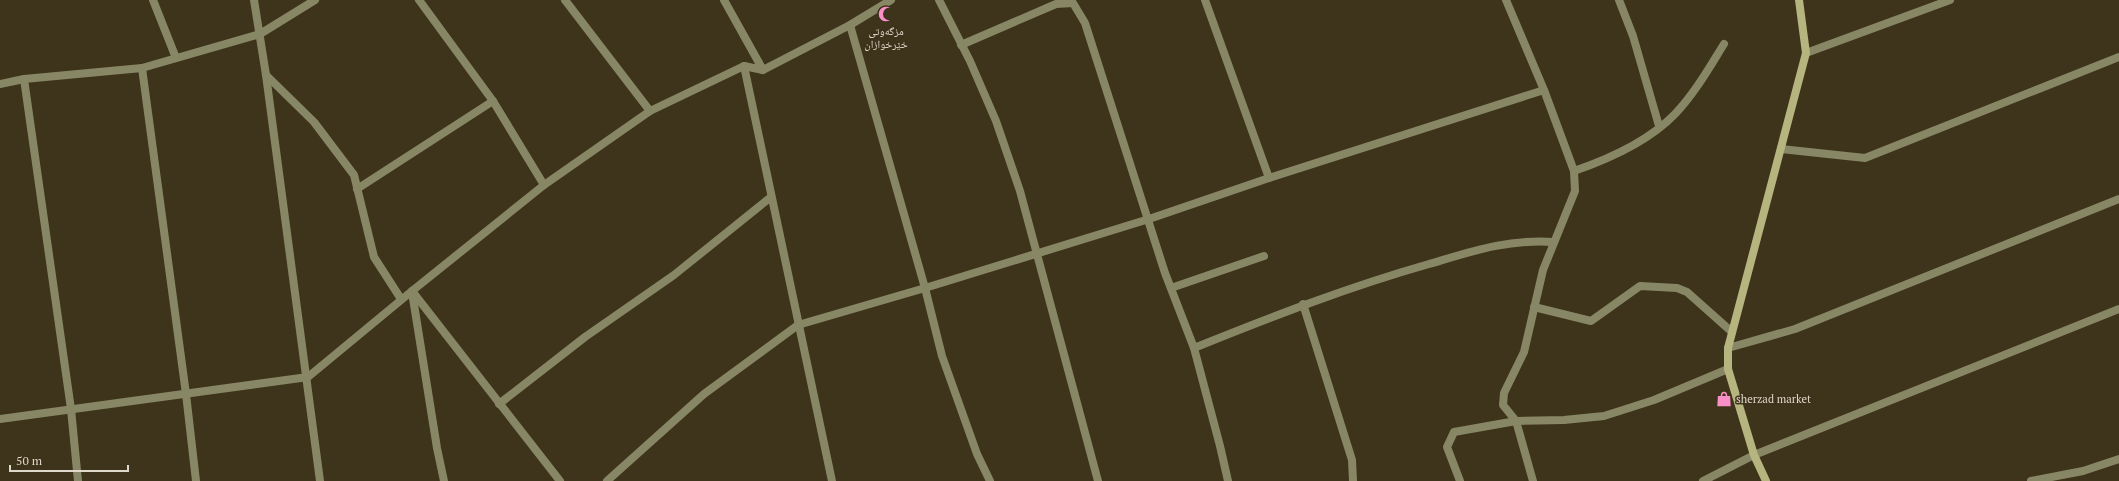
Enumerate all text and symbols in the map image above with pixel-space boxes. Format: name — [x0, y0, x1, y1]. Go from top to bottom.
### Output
mosque icon: مزگەوتی خێرخوازان — [877, 5, 895, 23]
place label: مزگەوتی خێرخوازان — [864, 24, 908, 51]
shop icon: sherzad market — [1715, 390, 1733, 408]
place label: sherzad market — [1736, 392, 1811, 406]
scale bar — [10, 447, 128, 473]
text: 50 m — [16, 453, 43, 468]

